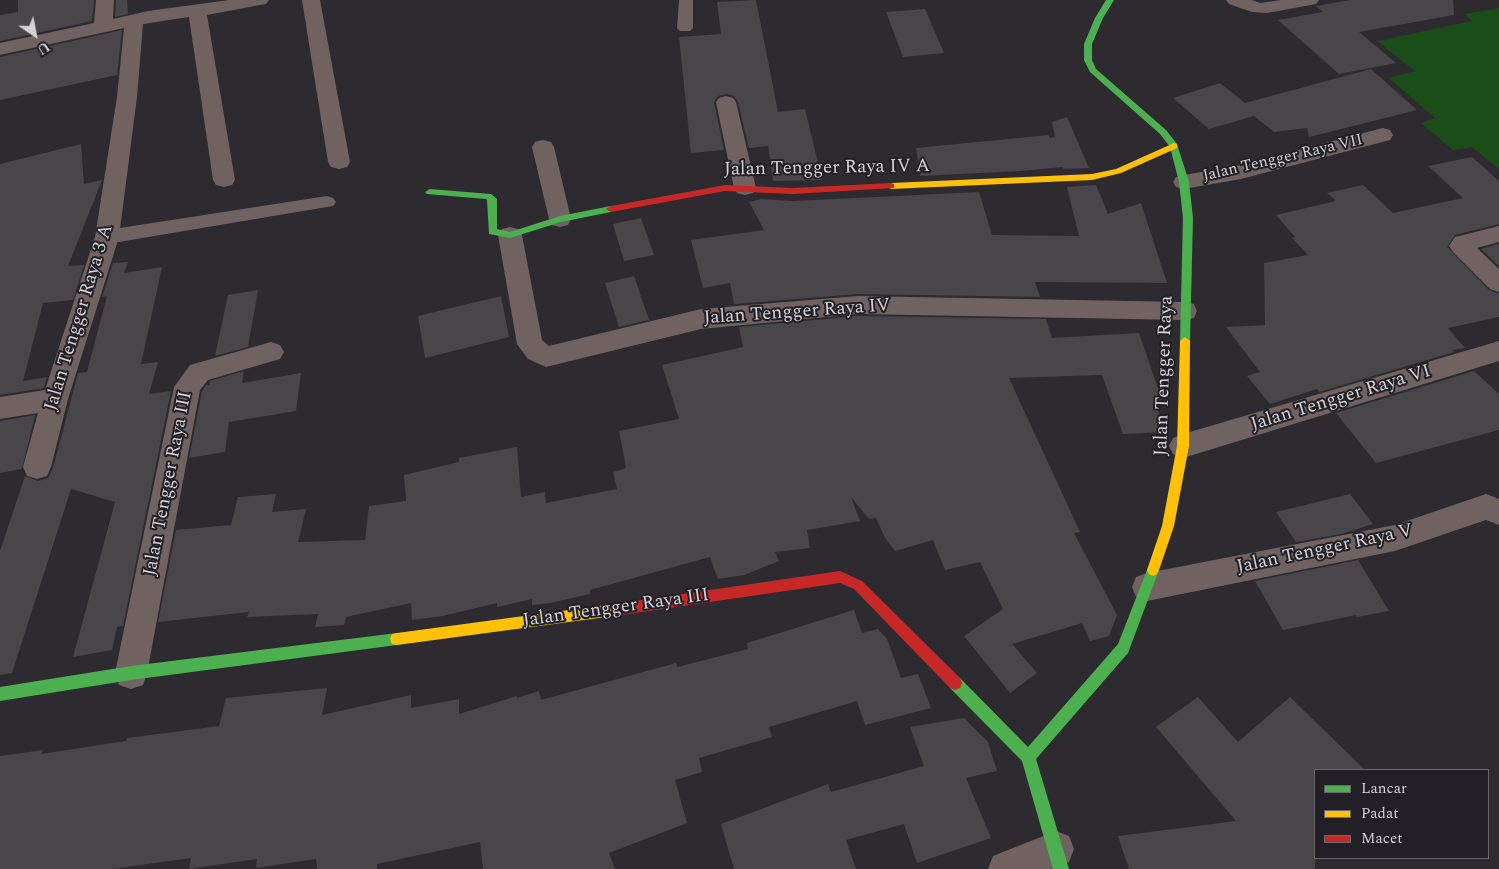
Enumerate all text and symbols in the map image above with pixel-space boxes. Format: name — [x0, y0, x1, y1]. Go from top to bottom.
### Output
north arrow — [10, 10, 60, 60]
text: U — [33, 36, 54, 60]
street label: Jalan Tengger Raya VII — [1201, 131, 1365, 187]
street label: Jalan Tengger Raya IV A — [724, 156, 930, 182]
street label: Jalan Tengger Raya 3 A — [41, 222, 119, 414]
street label: Jalan Tengger Raya IV — [703, 295, 891, 331]
street label: Jalan Tengger Raya — [1151, 295, 1179, 457]
street label: Jalan Tengger Raya VI — [1248, 361, 1434, 437]
street label: Jalan Tengger Raya III — [140, 390, 198, 578]
street label: Jalan Tengger Raya V — [1235, 520, 1415, 580]
street label: Jalan Tengger Raya III — [521, 585, 711, 633]
legend — [1314, 769, 1489, 859]
text: Lancar — [1361, 777, 1407, 800]
text: Padat — [1361, 802, 1399, 825]
text: Macet — [1361, 827, 1402, 850]

